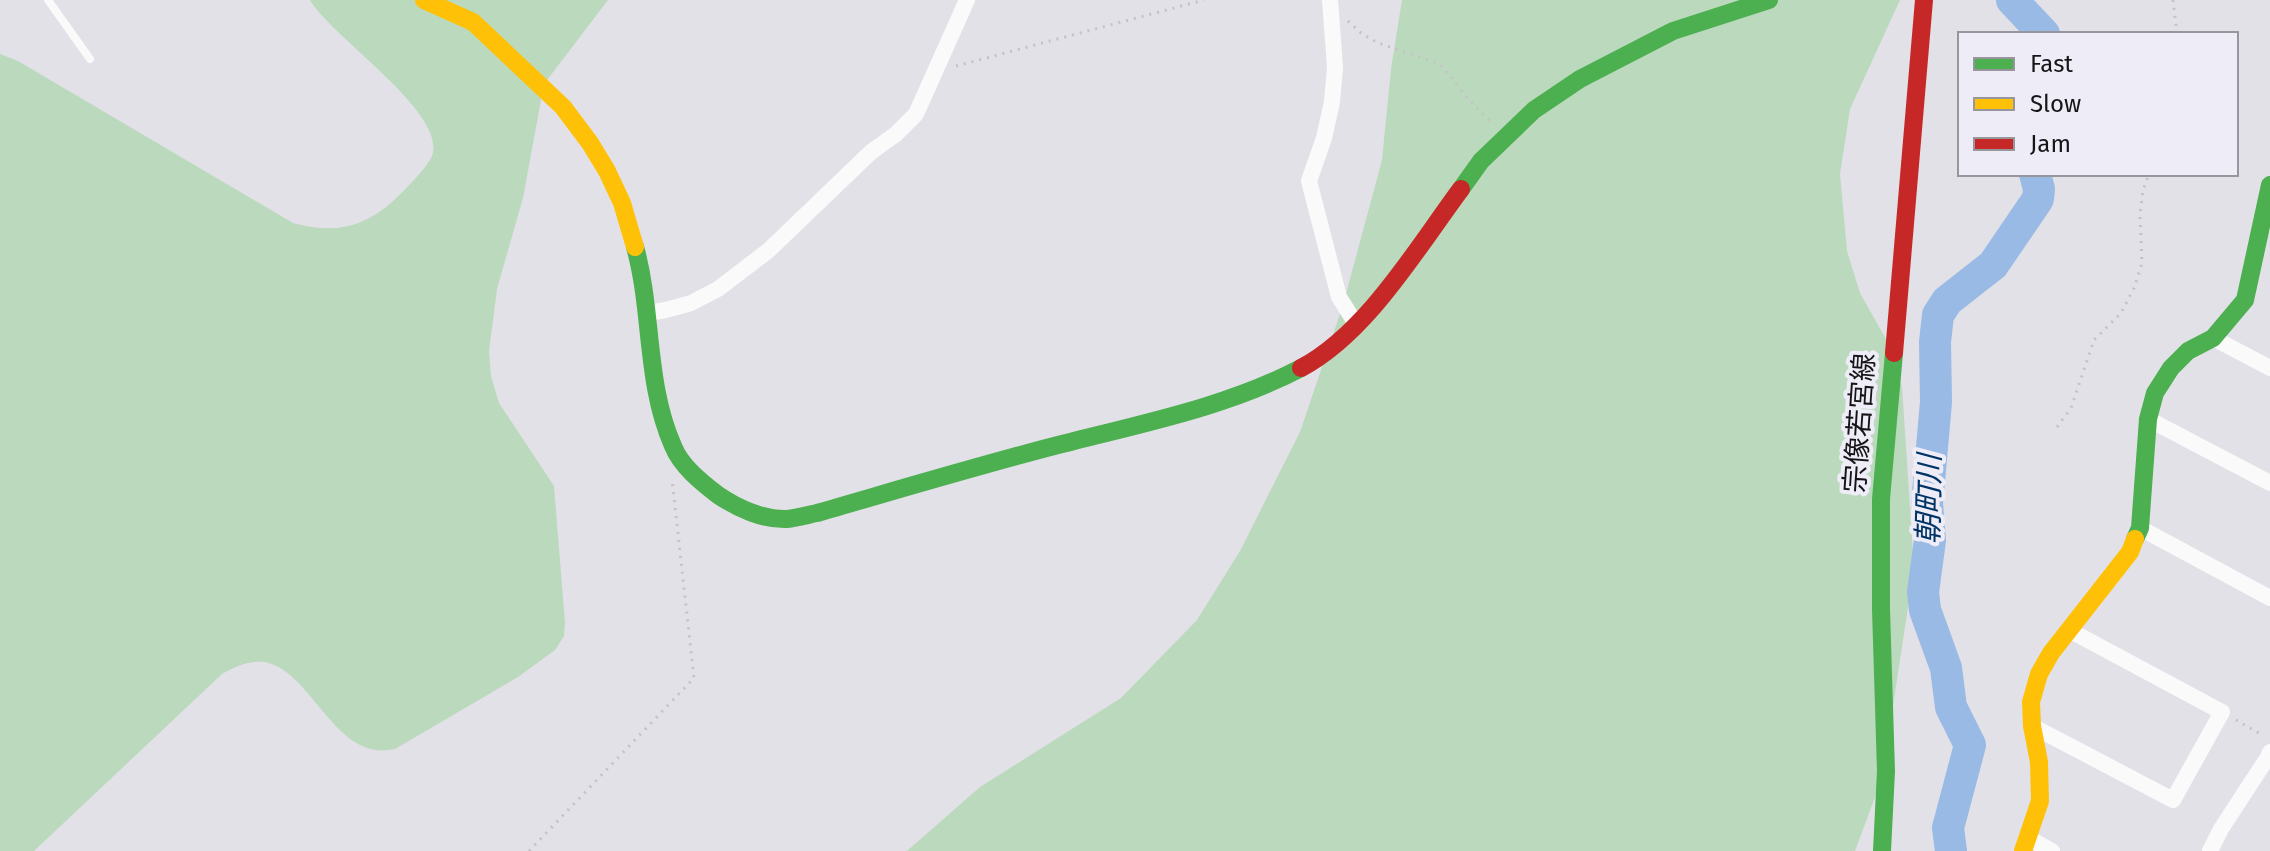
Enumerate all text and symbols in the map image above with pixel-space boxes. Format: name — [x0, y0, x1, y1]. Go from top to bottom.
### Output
legend — [1958, 32, 2238, 176]
text: Fast — [2030, 50, 2073, 78]
text: Slow — [2030, 90, 2081, 118]
text: Jam — [2030, 130, 2071, 158]
street label: 宗像若宮線 — [1838, 352, 1881, 494]
water label: 朝町川 — [1910, 451, 1948, 544]

